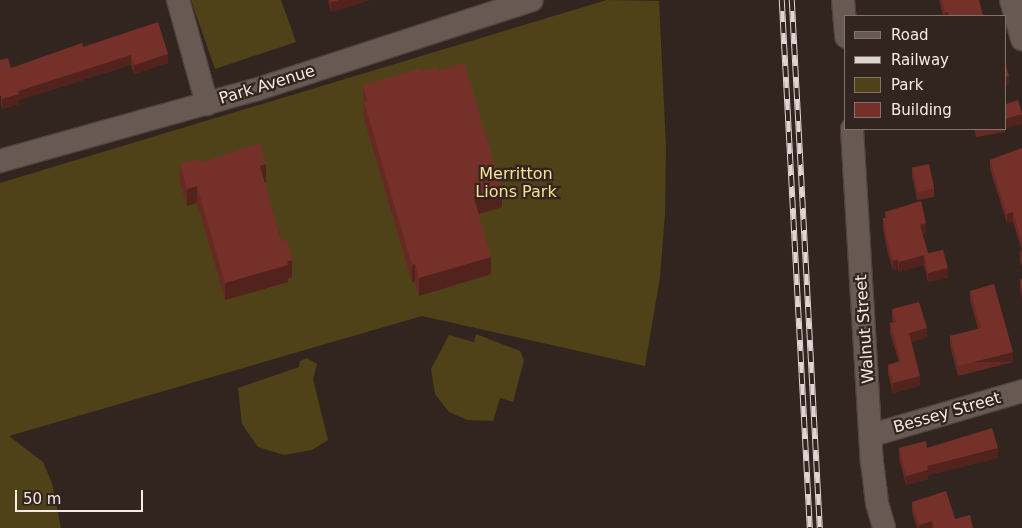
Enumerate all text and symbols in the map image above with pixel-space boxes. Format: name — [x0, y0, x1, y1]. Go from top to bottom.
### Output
legend — [844, 15, 1007, 130]
text: Road — [891, 26, 929, 44]
text: Railway — [891, 51, 949, 69]
street label: Park Avenue — [217, 61, 317, 109]
text: Park — [891, 76, 923, 94]
text: Building — [891, 101, 952, 119]
park label: Merritton Lions Park — [475, 164, 557, 202]
street label: Walnut Street — [852, 274, 878, 384]
street label: Bessey Street — [891, 389, 1003, 437]
scale bar — [18, 480, 145, 512]
text: 50 m — [23, 490, 61, 508]

